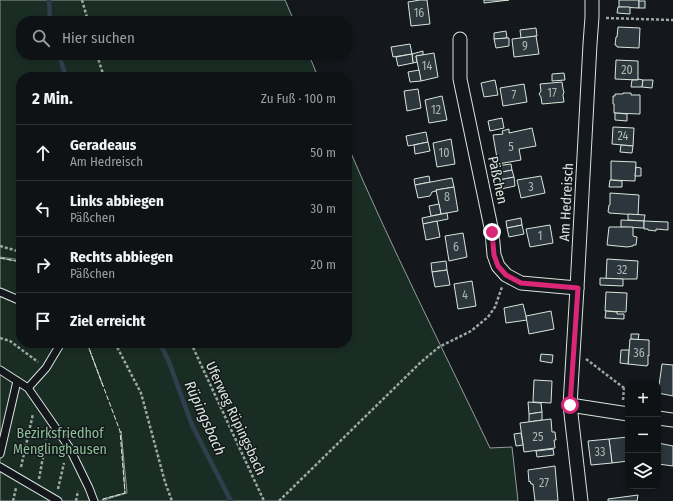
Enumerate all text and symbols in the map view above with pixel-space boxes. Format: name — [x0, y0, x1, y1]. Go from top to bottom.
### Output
house number: 16 — [414, 6, 424, 20]
search box — [16, 16, 352, 60]
icon: search — [30, 27, 52, 49]
text: Hier suchen — [62, 29, 135, 47]
house number: 9 — [522, 39, 528, 53]
house number: 14 — [422, 59, 432, 73]
house number: 20 — [621, 63, 633, 77]
house number: 17 — [547, 86, 557, 100]
text: 2 Min. — [32, 88, 73, 109]
house number: 7 — [512, 88, 517, 102]
text: Zu Fuß · 100 m — [261, 91, 336, 106]
house number: 12 — [431, 103, 441, 117]
house number: 24 — [618, 129, 629, 143]
text: Geradeaus — [70, 136, 136, 154]
house number: 5 — [508, 140, 514, 154]
icon: ahead — [32, 142, 54, 164]
text: 50 m — [310, 145, 336, 160]
house number: 10 — [439, 146, 449, 160]
text: Am Hedreisch — [70, 154, 143, 169]
street label: Päßchen — [484, 155, 511, 206]
street label: Am Hedreisch — [556, 162, 577, 242]
house number: 3 — [528, 180, 534, 194]
house number: 8 — [444, 190, 450, 204]
text: Links abbiegen — [70, 192, 164, 210]
icon: left — [32, 198, 54, 220]
text: 30 m — [310, 201, 336, 216]
text: Päßchen — [70, 210, 115, 225]
route end — [483, 223, 501, 241]
house number: 1 — [538, 229, 542, 243]
house number: 6 — [453, 240, 459, 254]
text: Rechts abbiegen — [70, 248, 173, 266]
icon: right — [32, 254, 54, 276]
text: 20 m — [310, 257, 336, 272]
house number: 32 — [617, 263, 627, 277]
text: Päßchen — [70, 266, 115, 281]
house number: 4 — [462, 288, 468, 302]
icon: arrive — [32, 310, 54, 332]
text: Ziel erreicht — [70, 312, 145, 330]
house number: 36 — [633, 346, 645, 360]
street label: Uferweg Rüpingsbach — [202, 359, 269, 478]
water label: Rüpingsbach — [181, 378, 229, 458]
map controls — [625, 381, 661, 489]
button: + — [625, 381, 661, 417]
route start — [561, 396, 579, 414]
button: − — [625, 417, 661, 453]
park label: Bezirksfriedhof Menglinghausen — [13, 425, 107, 458]
house number: 25 — [533, 430, 544, 444]
house number: 33 — [595, 445, 605, 459]
button: layers — [625, 453, 661, 489]
house number: 27 — [539, 476, 549, 490]

